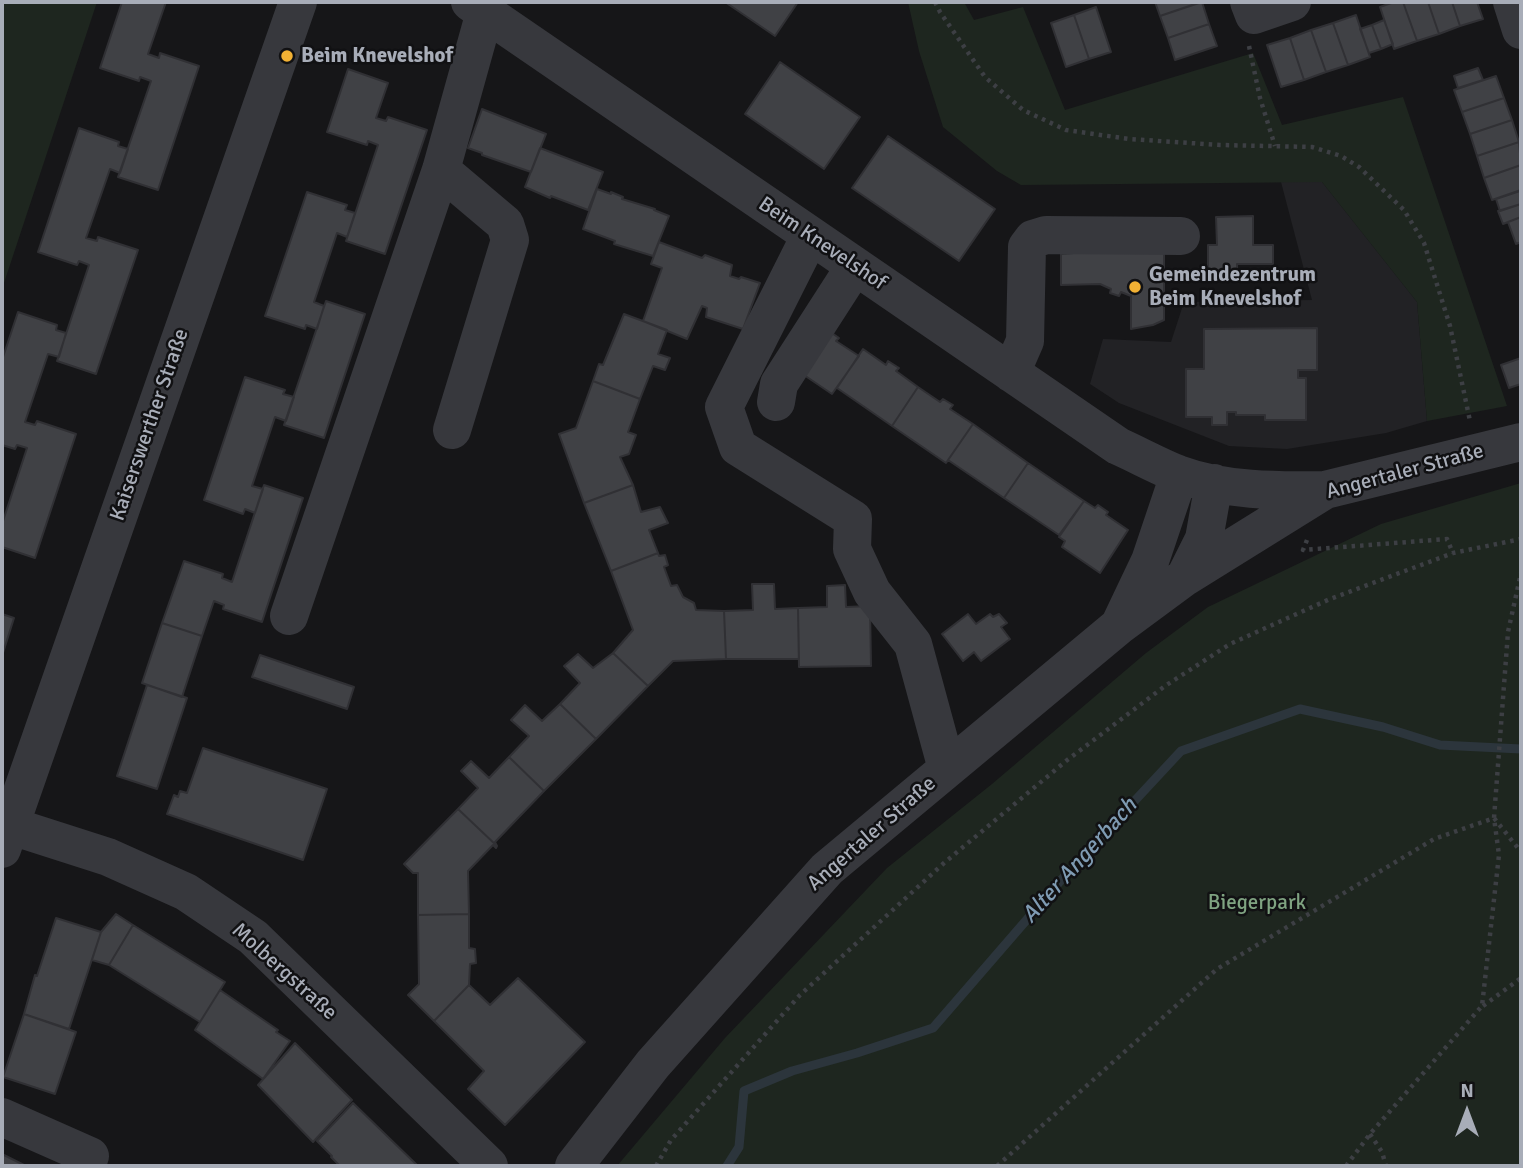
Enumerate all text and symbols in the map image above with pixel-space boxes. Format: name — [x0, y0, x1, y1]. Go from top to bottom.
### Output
place label: Beim Knevelshof — [301, 43, 453, 69]
marker: Beim Knevelshof — [279, 48, 295, 64]
street label: Beim Knevelshof — [753, 192, 891, 296]
place label: Gemeindezentrum Beim Knevelshof — [1149, 262, 1316, 312]
marker: Gemeindezentrum Beim Knevelshof — [1127, 279, 1143, 295]
street label: Kaiserswerther Straße — [105, 326, 195, 524]
street label: Angertaler Straße — [1324, 439, 1486, 505]
street label: Angertaler Straße — [803, 771, 941, 897]
water label: Alter Angerbach — [1017, 793, 1143, 929]
park label: Biegerpark — [1208, 890, 1306, 916]
street label: Molbergstraße — [226, 918, 342, 1026]
north arrow — [1432, 1077, 1502, 1147]
text: N — [1460, 1079, 1474, 1103]

